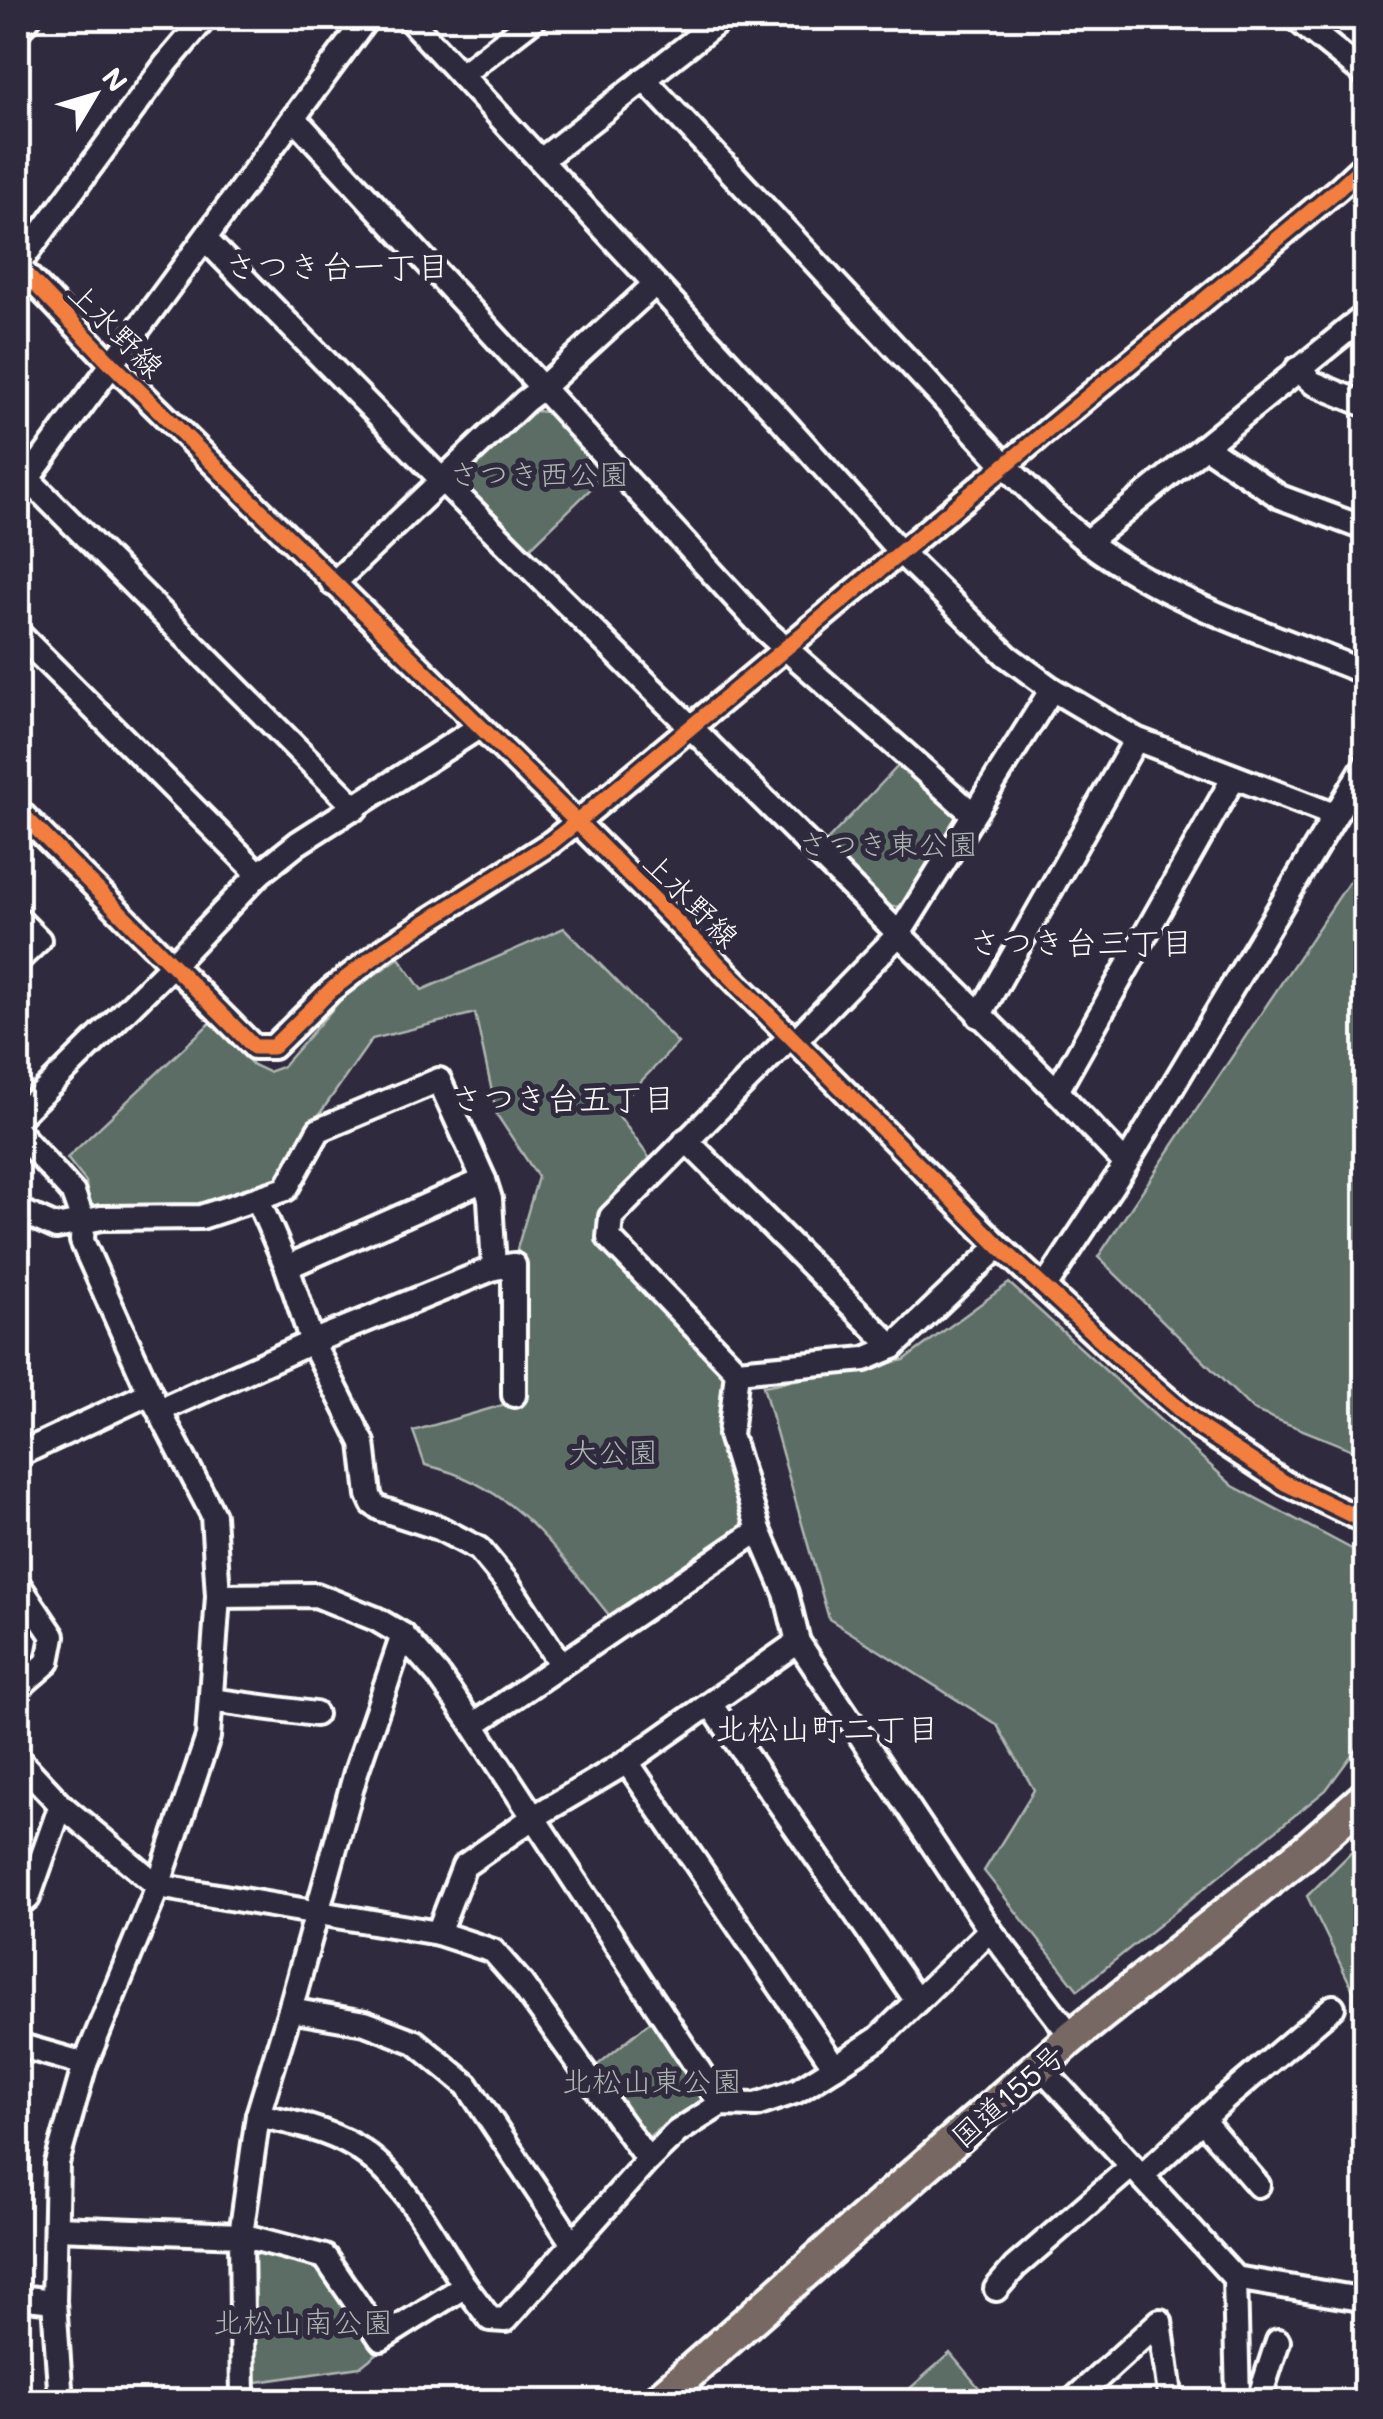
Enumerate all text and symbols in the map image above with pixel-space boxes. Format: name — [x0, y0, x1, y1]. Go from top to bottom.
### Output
north arrow — [45, 45, 145, 145]
text: N — [95, 60, 136, 98]
district label: さつき台一丁目 — [225, 244, 449, 286]
street label: 上水野線 — [60, 272, 174, 386]
park label: さつき西公園 — [449, 453, 629, 493]
park label: さつき東公園 — [798, 823, 978, 863]
street label: 上水野線 — [635, 842, 749, 956]
district label: さつき台三丁目 — [969, 920, 1193, 962]
district label: さつき台五丁目 — [451, 1076, 675, 1118]
park label: 大公園 — [568, 1431, 658, 1471]
district label: 北松山町二丁目 — [715, 1706, 939, 1748]
street label: 国道155号 — [942, 2035, 1072, 2155]
park label: 北松山東公園 — [562, 2060, 742, 2100]
park label: 北松山南公園 — [213, 2301, 393, 2341]

